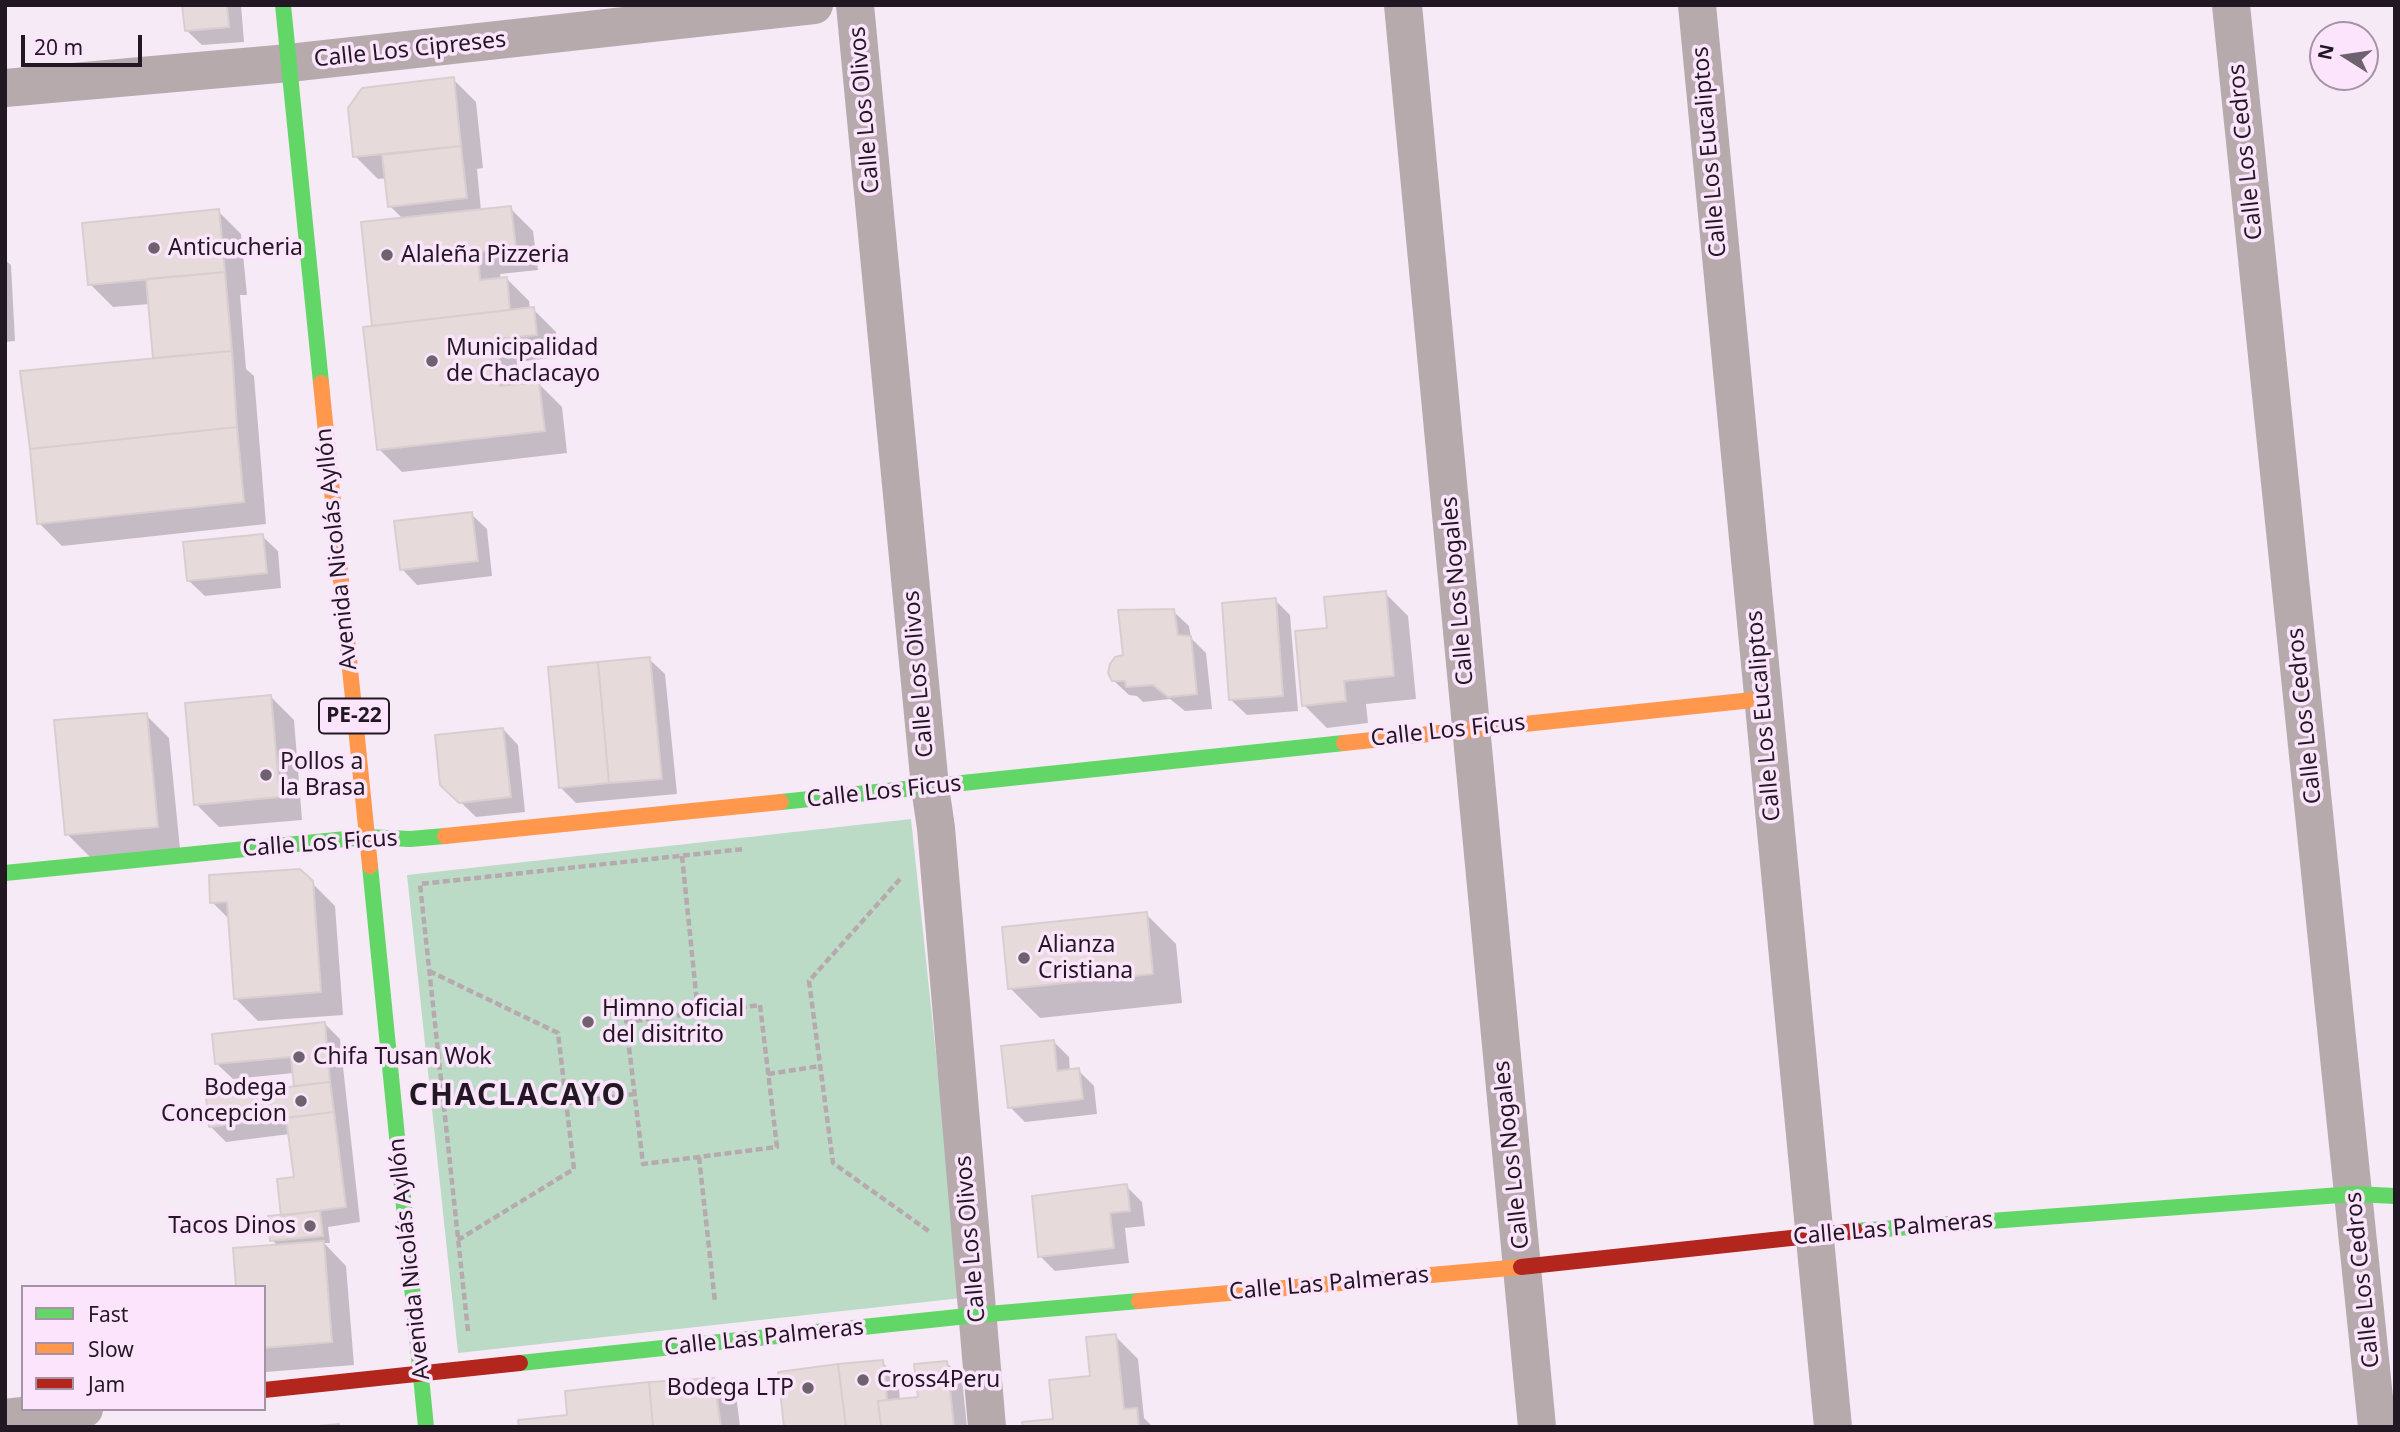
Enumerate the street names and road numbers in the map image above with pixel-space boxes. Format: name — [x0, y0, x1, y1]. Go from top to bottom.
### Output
street label: Calle Los Olivos — [844, 25, 886, 195]
street label: Calle Los Cipreses — [313, 26, 507, 74]
street label: Calle Los Eucaliptos — [1687, 45, 1733, 259]
street label: Calle Los Cedros — [2223, 63, 2269, 241]
street label: Avenida Nicolás Ayllón — [311, 427, 363, 671]
street label: Calle Los Nogales — [1436, 495, 1480, 687]
street label: Calle Los Olivos — [898, 589, 940, 759]
street label: Calle Los Eucaliptos — [1741, 609, 1787, 823]
street label: Calle Los Cedros — [2282, 627, 2328, 805]
road number: PE-22 — [319, 698, 389, 734]
street label: Calle Los Ficus — [1369, 709, 1527, 753]
street label: Calle Los Ficus — [805, 770, 963, 814]
street label: Calle Los Ficus — [242, 825, 398, 863]
street label: Calle Los Nogales — [1488, 1059, 1536, 1251]
street label: Avenida Nicolás Ayllón — [384, 1137, 436, 1381]
street label: Calle Los Olivos — [950, 1154, 992, 1324]
street label: Calle Los Cedros — [2340, 1191, 2386, 1369]
street label: Calle Las Palmeras — [1792, 1207, 1994, 1251]
street label: Calle Las Palmeras — [1228, 1262, 1430, 1306]
street label: Calle Las Palmeras — [663, 1314, 865, 1362]

